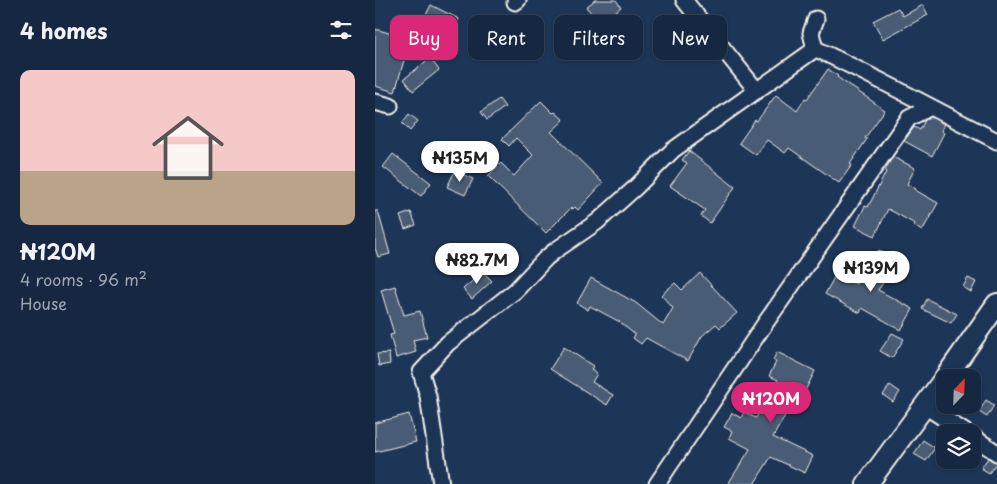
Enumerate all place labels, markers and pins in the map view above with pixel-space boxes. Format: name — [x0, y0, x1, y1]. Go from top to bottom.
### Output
pin: ₦135M — [425, 140, 495, 183]
pin: ₦82.7M — [436, 242, 518, 285]
pin: ₦139M — [836, 250, 906, 293]
pin: ₦120M — [736, 382, 806, 424]

